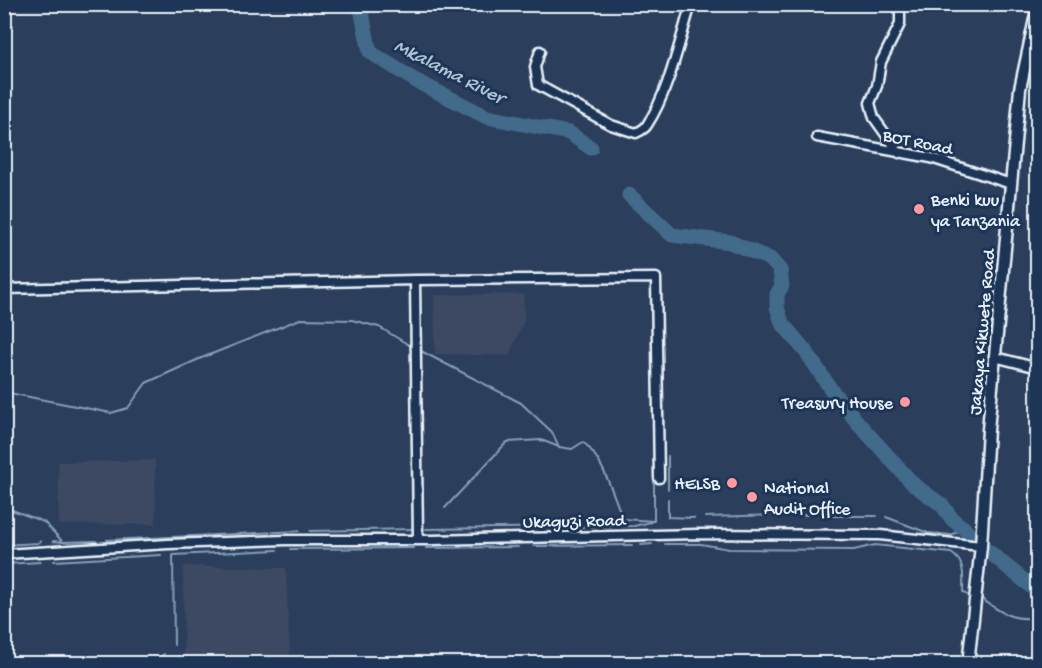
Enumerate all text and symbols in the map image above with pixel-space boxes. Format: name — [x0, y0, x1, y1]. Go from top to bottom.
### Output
water label: Mkalama River — [390, 36, 511, 112]
street label: BOT Road — [880, 126, 956, 161]
place label: Benki kuu ya Tanzania — [930, 191, 1021, 233]
marker: Benki kuu ya Tanzania — [912, 202, 926, 216]
street label: Jakaya Kikwete Road — [966, 247, 1001, 416]
place label: Treasury House — [781, 394, 894, 415]
marker: Treasury House — [898, 395, 912, 409]
place label: HELSB — [674, 475, 721, 496]
marker: HELSB — [725, 476, 739, 490]
place label: National Audit Office — [764, 479, 851, 521]
marker: National Audit Office — [745, 490, 759, 504]
street label: Ukaguzi Road — [523, 511, 627, 534]

